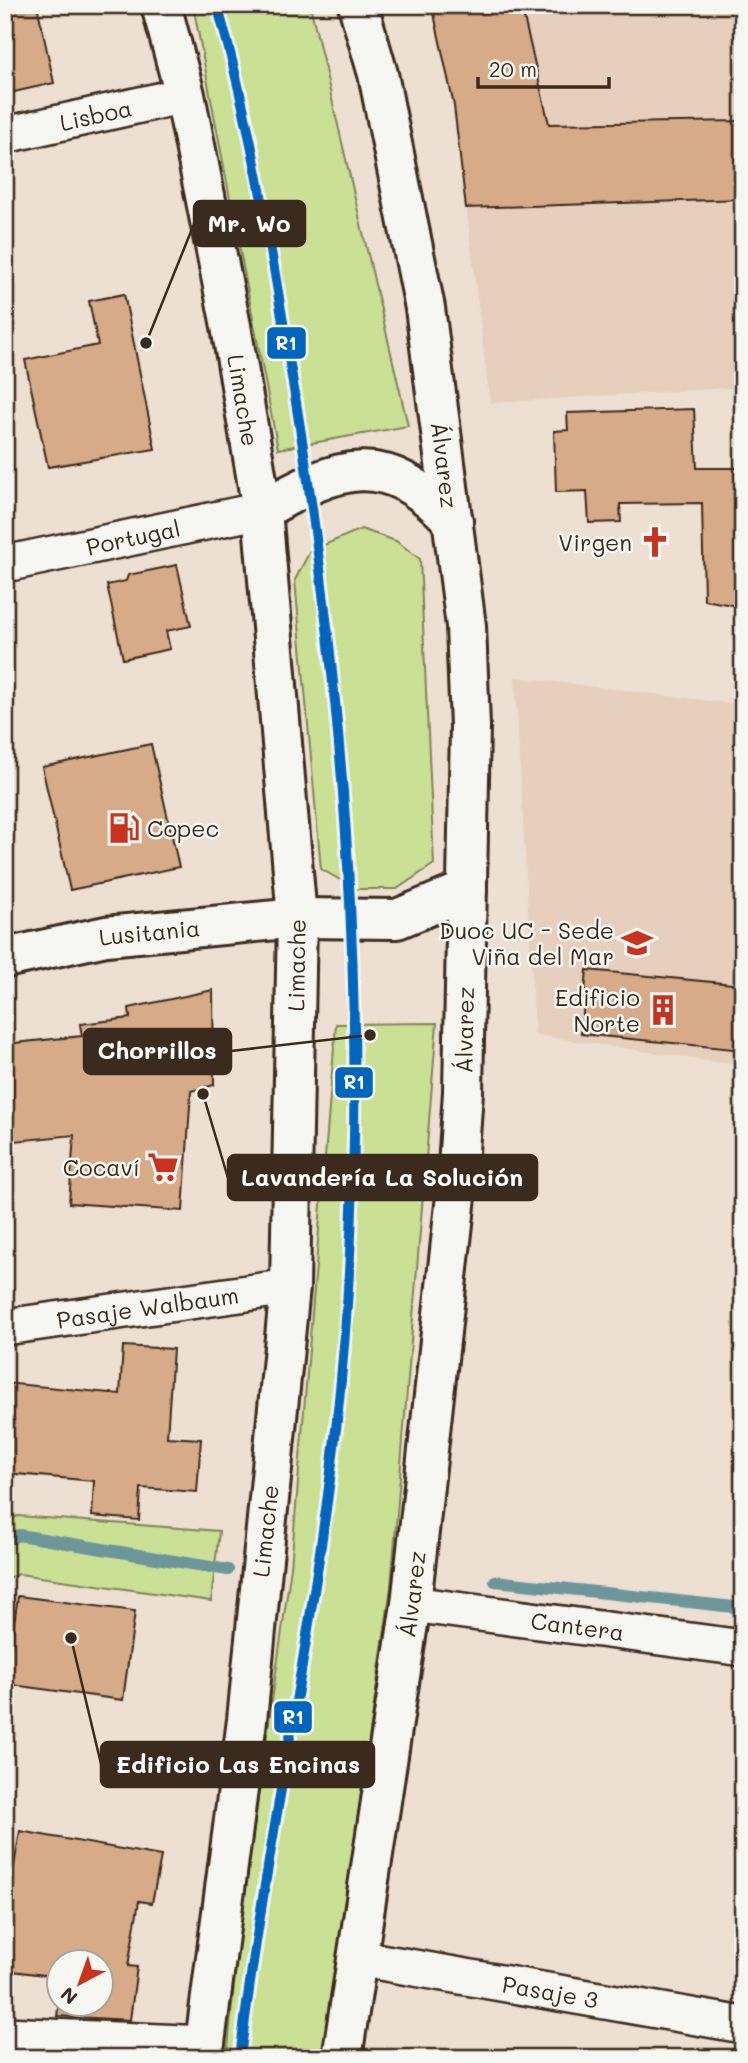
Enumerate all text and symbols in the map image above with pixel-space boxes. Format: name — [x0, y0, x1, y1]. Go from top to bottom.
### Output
scale bar — [478, 46, 610, 90]
text: 20 m — [489, 55, 537, 82]
street label: Lisboa — [57, 92, 135, 137]
callout: Mr. Wo — [194, 201, 305, 246]
text: Mr. Wo — [208, 207, 290, 238]
line badge: R1 — [266, 326, 307, 360]
text: R1 — [275, 330, 297, 355]
street label: Limache — [221, 352, 266, 448]
street label: Álvarez — [425, 420, 465, 510]
street label: Portugal — [83, 513, 183, 562]
church icon: Virgen — [638, 525, 672, 559]
place label: Virgen — [558, 527, 632, 557]
fuel station icon: Copec — [107, 811, 141, 845]
place label: Copec — [147, 813, 219, 843]
street label: Lusitania — [96, 912, 201, 952]
place label: Duoc UC - Sede Viña del Mar — [439, 915, 614, 971]
street label: Limache — [280, 918, 312, 1012]
school or university icon: Duoc UC - Sede Viña del Mar — [620, 926, 654, 960]
place label: Edificio Norte — [555, 982, 640, 1038]
street label: Álvarez — [448, 986, 480, 1074]
building icon: Edificio Norte — [646, 993, 680, 1027]
callout: Chorrillos — [84, 1029, 231, 1074]
text: Chorrillos — [97, 1034, 217, 1065]
line badge: R1 — [334, 1066, 374, 1099]
text: R1 — [343, 1069, 365, 1094]
supermarket icon: Cocaví — [146, 1150, 180, 1184]
place label: Cocaví — [63, 1152, 140, 1182]
callout: Lavandería La Solución — [228, 1155, 537, 1200]
text: Lavandería La Solución — [241, 1161, 523, 1192]
street label: Pasaje Walbaum — [55, 1279, 241, 1335]
street label: Limache — [245, 1483, 285, 1579]
street label: Álvarez — [391, 1549, 432, 1639]
street label: Cantera — [529, 1605, 626, 1647]
line badge: R1 — [273, 1700, 313, 1734]
text: R1 — [282, 1704, 304, 1729]
callout: Edificio Las Encinas — [101, 1742, 374, 1787]
text: Edificio Las Encinas — [116, 1748, 360, 1779]
north arrow — [46, 1948, 116, 2018]
street label: Pasaje 3 — [500, 1968, 600, 2015]
text: N — [55, 1982, 82, 2010]

